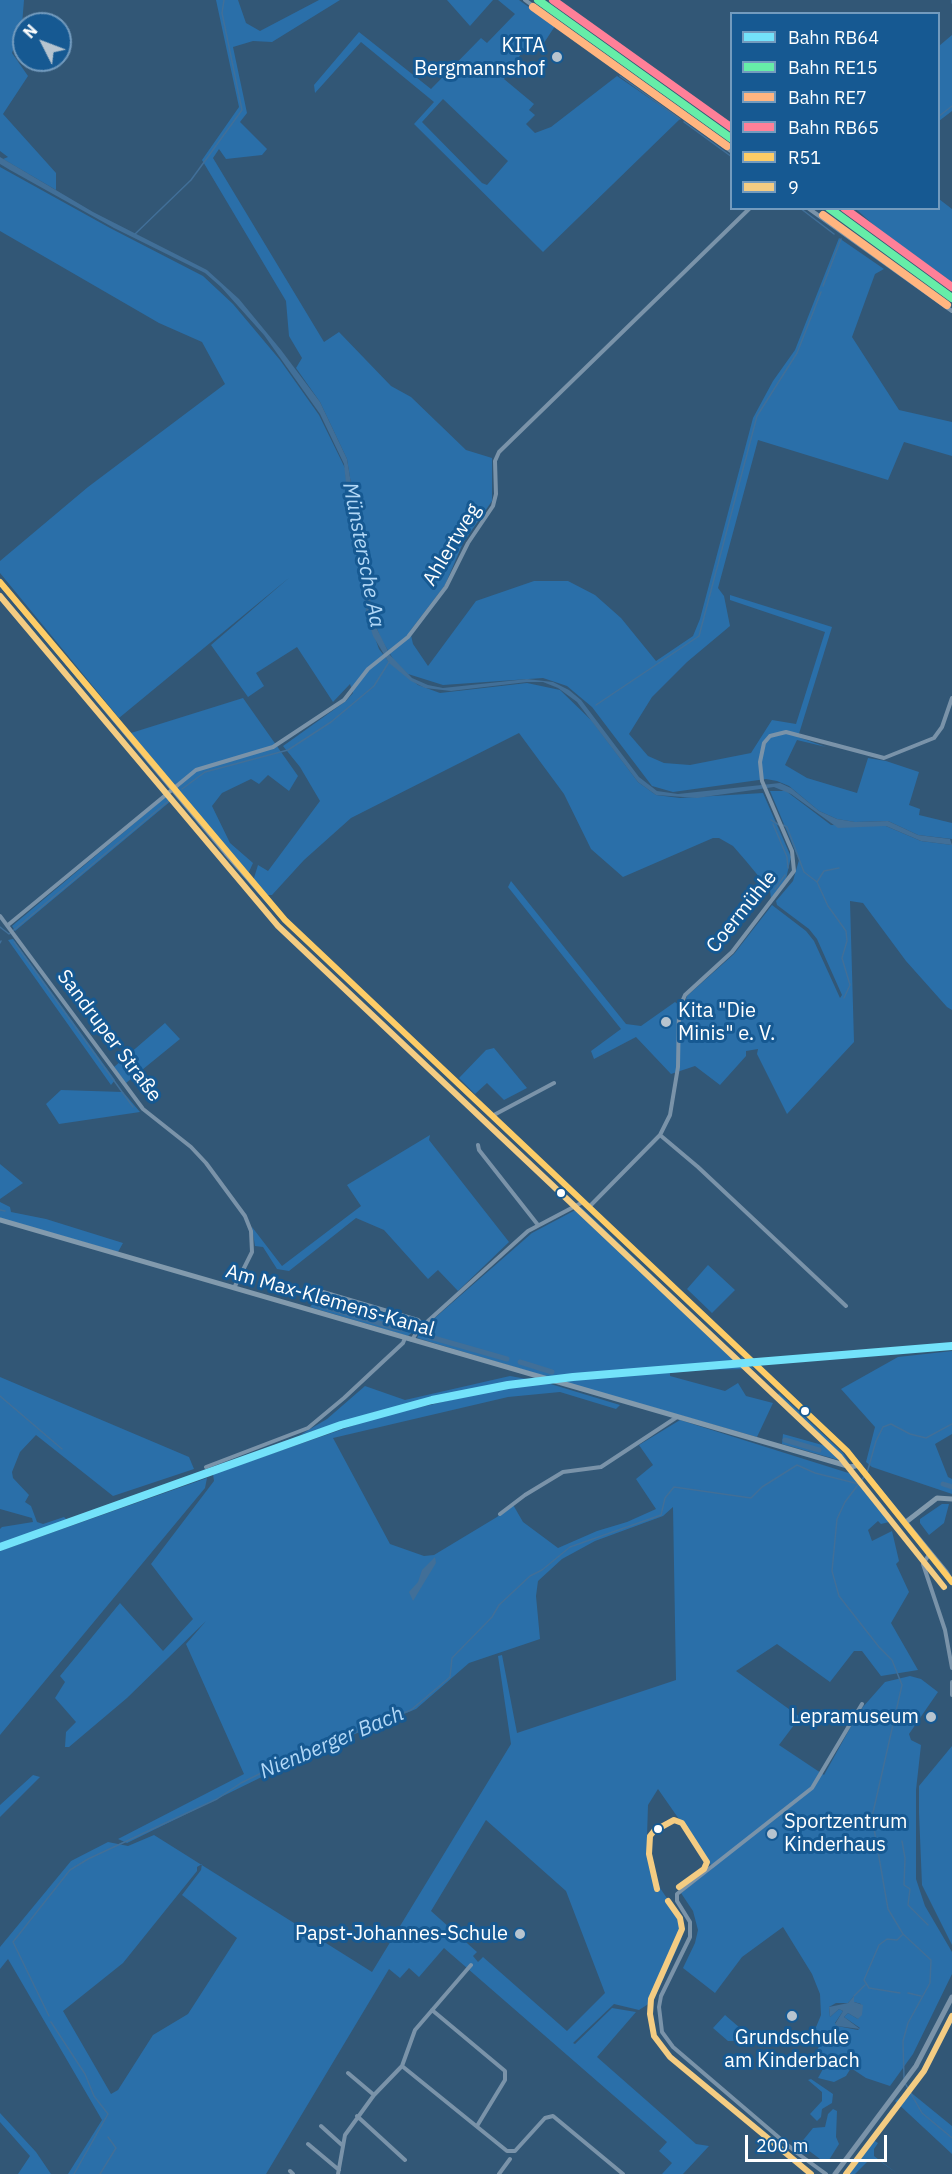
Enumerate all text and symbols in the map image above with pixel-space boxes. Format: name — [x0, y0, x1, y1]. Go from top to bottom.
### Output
north arrow — [12, 12, 72, 72]
legend — [730, 12, 940, 210]
text: N — [19, 20, 41, 42]
text: Bahn RB64 — [788, 26, 879, 49]
place label: KITA Bergmannshof — [414, 34, 545, 81]
marker: KITA Bergmannshof — [550, 50, 564, 64]
text: Bahn RE15 — [788, 56, 878, 79]
text: Bahn RE7 — [788, 86, 867, 109]
text: Bahn RB65 — [788, 116, 879, 139]
text: R51 — [788, 146, 821, 169]
text: 9 — [788, 176, 799, 199]
water label: Münstersche Aa — [337, 480, 389, 630]
street label: Ahlertweg — [418, 499, 486, 591]
street label: Coermühle — [702, 866, 782, 958]
street label: Sandruper Straße — [52, 965, 166, 1107]
place label: Kita "Die Minis" e. V. — [678, 999, 775, 1046]
marker: Kita "Die Minis" e. V. — [659, 1015, 673, 1029]
unlabelled marker — [555, 1187, 567, 1199]
street label: Am Max-Klemens-Kanal — [223, 1260, 437, 1342]
unlabelled marker — [799, 1405, 811, 1417]
water label: Nienberger Bach — [256, 1701, 408, 1785]
place label: Lepramuseum — [790, 1705, 919, 1729]
marker: Lepramuseum — [924, 1710, 938, 1724]
place label: Sportzentrum Kinderhaus — [784, 1810, 907, 1857]
unlabelled marker — [652, 1823, 664, 1835]
marker: Sportzentrum Kinderhaus — [765, 1827, 779, 1841]
place label: Papst-Johannes-Schule — [295, 1922, 508, 1946]
marker: Papst-Johannes-Schule — [513, 1927, 527, 1941]
marker: Grundschule am Kinderbach — [785, 2009, 799, 2023]
place label: Grundschule am Kinderbach — [724, 2026, 860, 2073]
scale bar — [748, 2123, 890, 2161]
text: 200 m — [756, 2134, 808, 2157]

